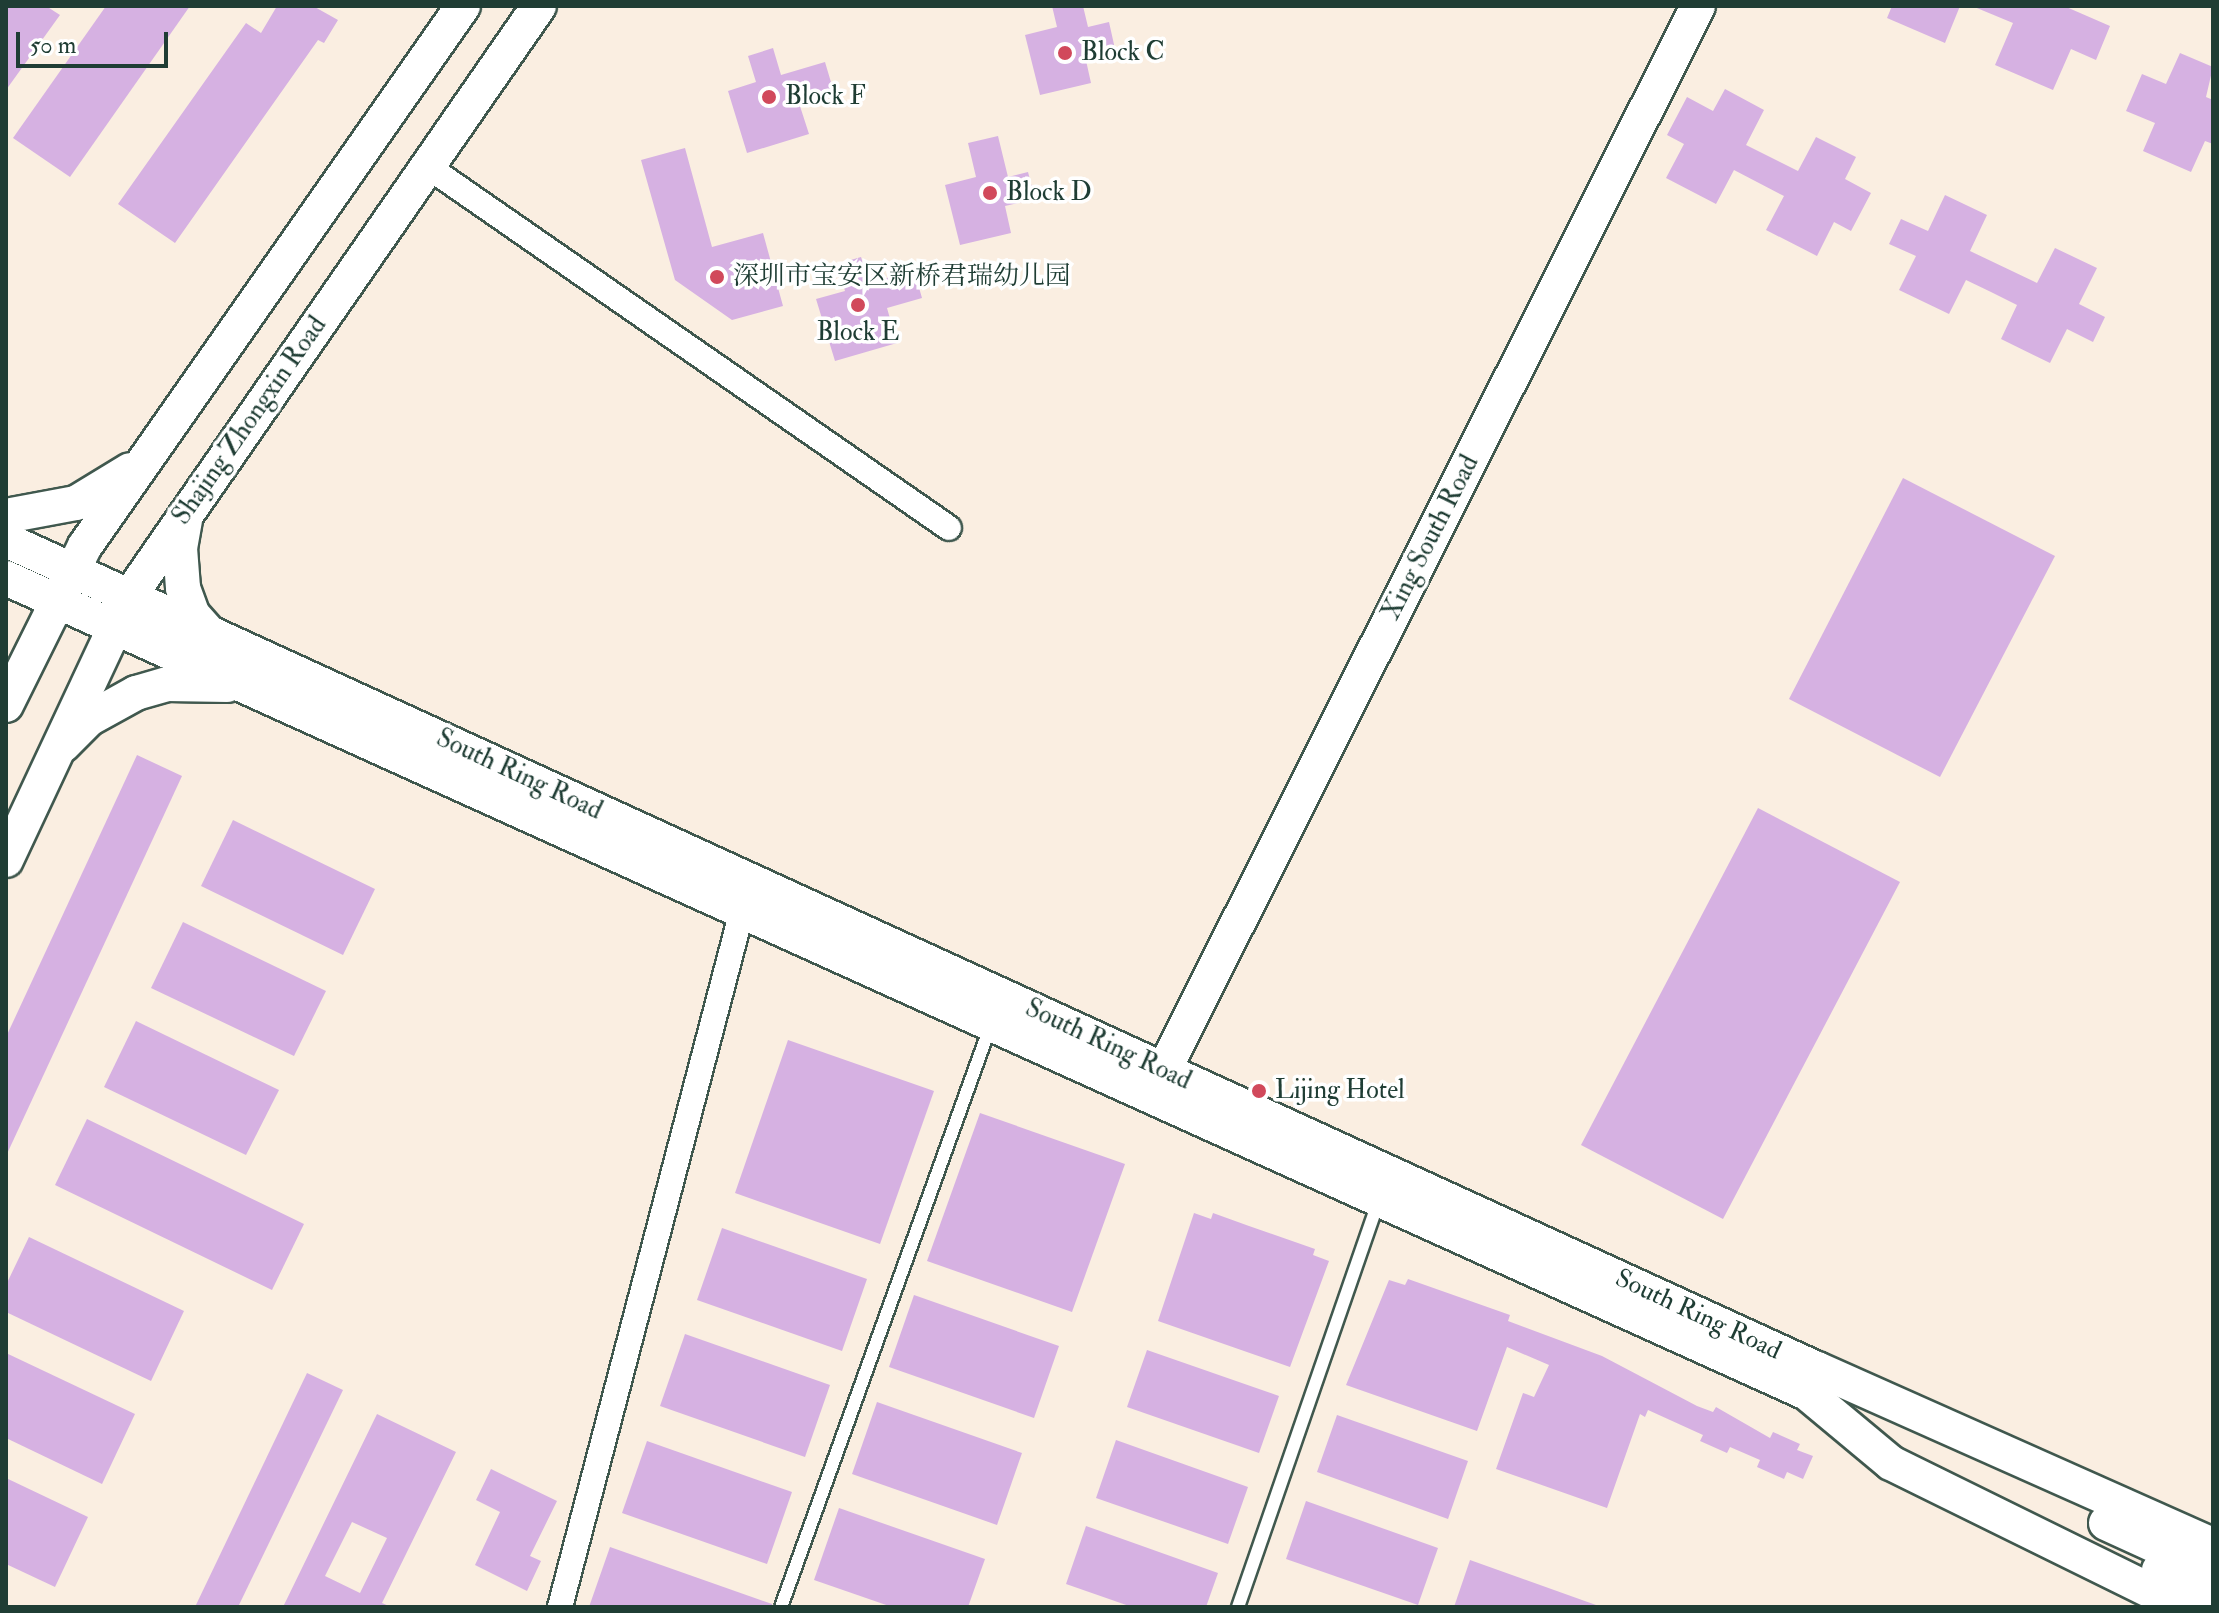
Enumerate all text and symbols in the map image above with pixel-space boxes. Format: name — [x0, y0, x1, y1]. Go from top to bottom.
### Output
scale bar — [20, 16, 172, 66]
text: 50 m — [30, 30, 76, 61]
place label: Block C — [1081, 37, 1164, 69]
marker: Block C — [1056, 44, 1074, 62]
place label: Block F — [785, 81, 866, 113]
marker: Block F — [760, 88, 778, 106]
place label: Block D — [1006, 177, 1092, 209]
marker: Block D — [981, 184, 999, 202]
place label: 深圳市宝安区新桥君瑞幼儿园 — [733, 261, 1071, 293]
marker: 深圳市宝安区新桥君瑞幼儿园 — [708, 268, 726, 286]
marker: Block E — [849, 296, 867, 314]
street label: Shajing Zhongxin Road — [166, 311, 334, 531]
place label: Block E — [816, 317, 900, 349]
street label: Xing South Road — [1376, 450, 1486, 626]
street label: South Ring Road — [431, 723, 607, 827]
street label: South Ring Road — [1020, 993, 1196, 1097]
place label: Lijing Hotel — [1275, 1075, 1405, 1107]
marker: Lijing Hotel — [1250, 1082, 1268, 1100]
street label: South Ring Road — [1610, 1263, 1786, 1367]

